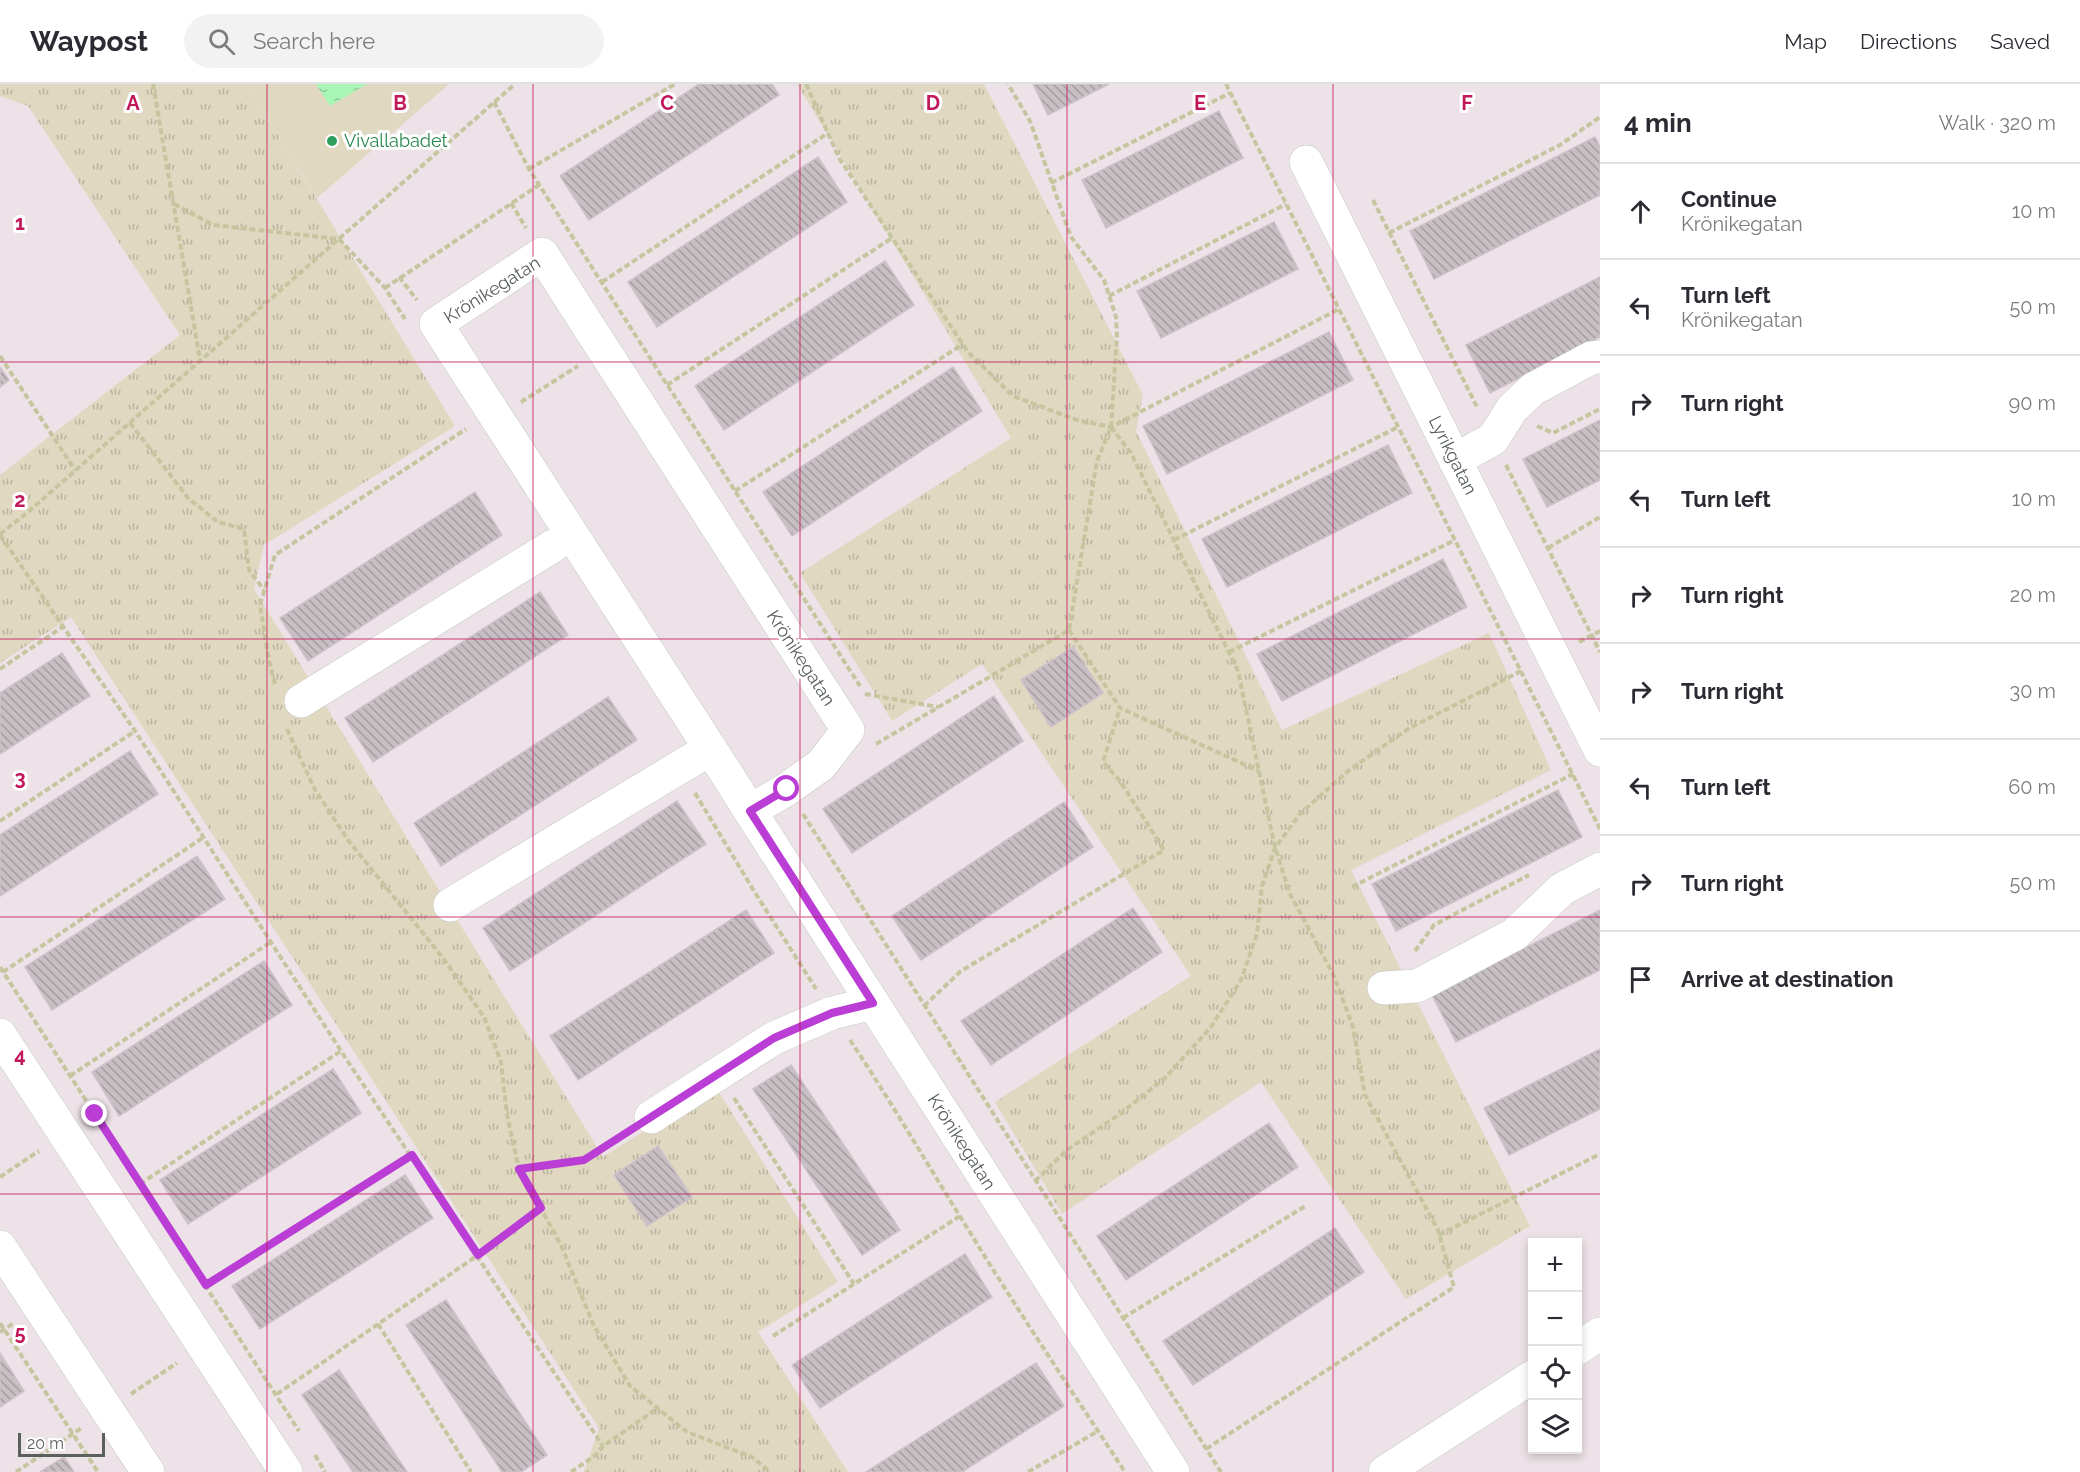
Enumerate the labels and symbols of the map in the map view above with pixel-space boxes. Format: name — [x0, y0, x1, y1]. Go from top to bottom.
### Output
text: A — [126, 91, 140, 115]
text: B — [393, 91, 407, 115]
text: C — [660, 91, 674, 115]
text: D — [926, 91, 940, 115]
text: E — [1194, 91, 1206, 115]
text: F — [1461, 91, 1473, 115]
place label: Vivallabadet — [344, 130, 448, 151]
marker: Vivallabadet — [325, 134, 339, 148]
text: 1 — [15, 211, 25, 235]
street label: Krönikegatan — [440, 252, 544, 328]
street label: Lyrikgatan — [1425, 412, 1482, 498]
text: 2 — [14, 488, 26, 512]
street label: Krönikegatan — [763, 606, 840, 709]
text: 3 — [14, 766, 26, 790]
route start — [773, 775, 799, 801]
text: 4 — [14, 1043, 26, 1067]
street label: Krönikegatan — [924, 1090, 1001, 1193]
route end — [81, 1100, 107, 1126]
text: 5 — [14, 1321, 26, 1345]
scale bar — [18, 1430, 105, 1458]

